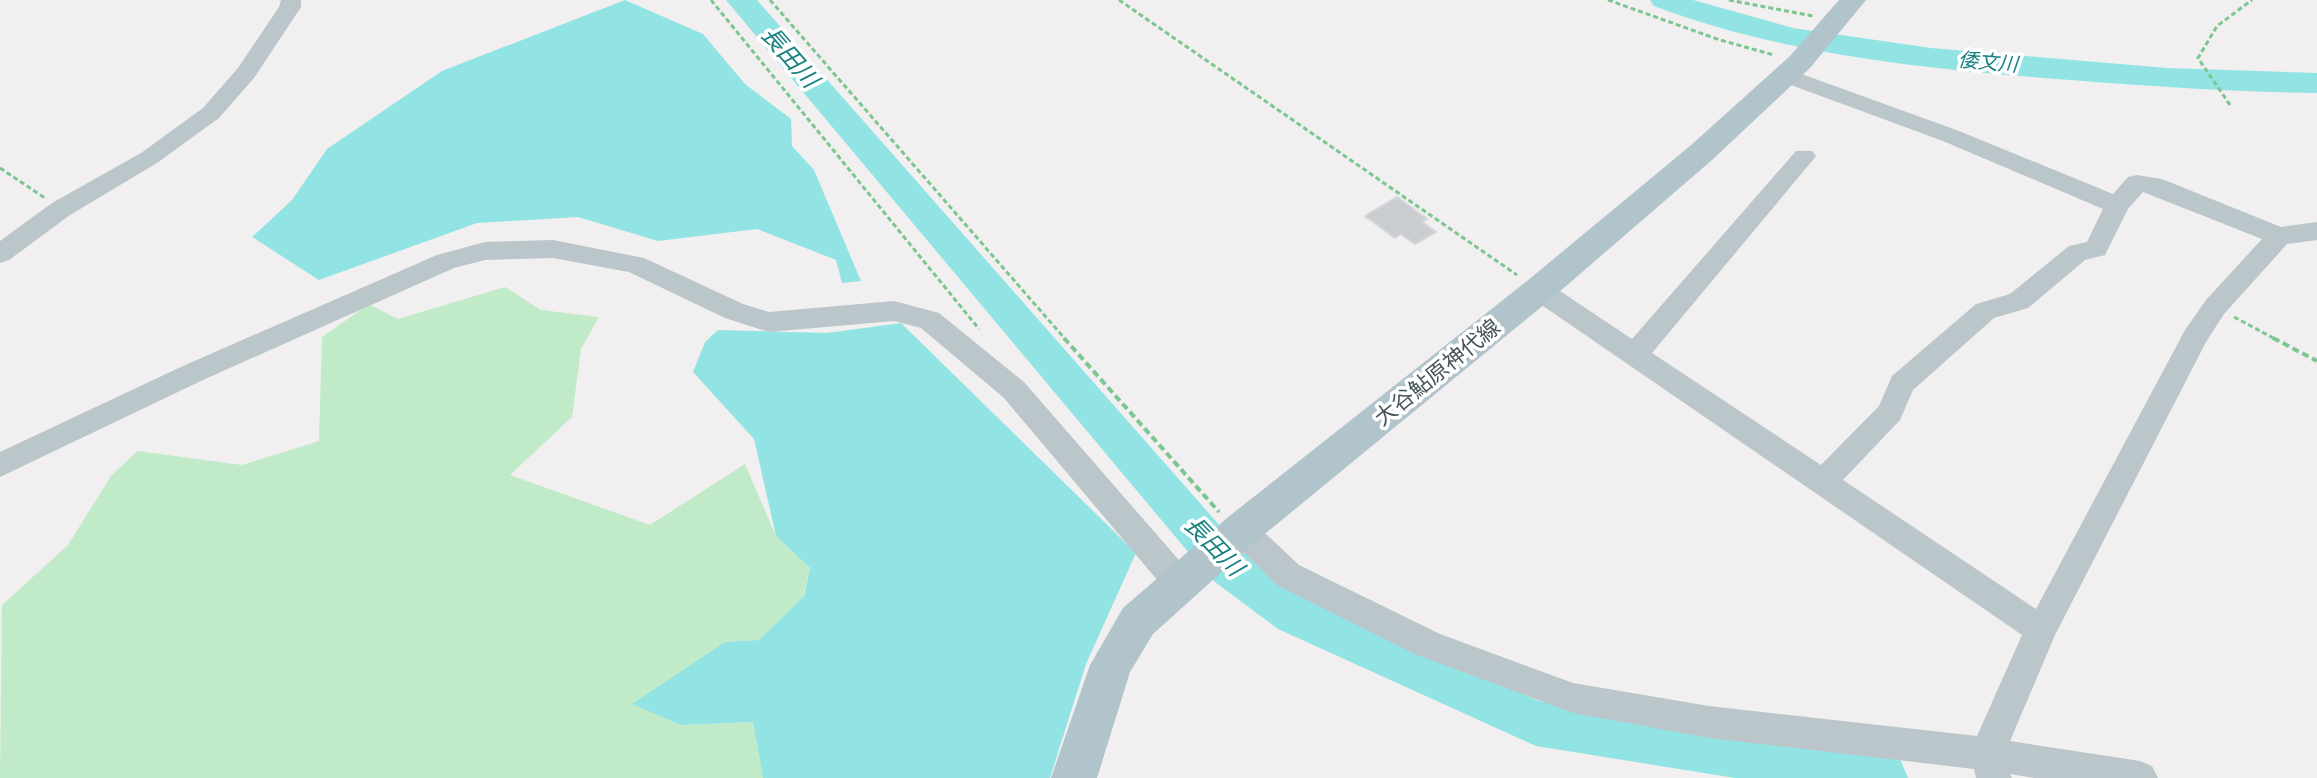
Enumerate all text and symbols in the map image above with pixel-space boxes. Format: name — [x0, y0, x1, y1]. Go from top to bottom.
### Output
water label: 長田川 — [755, 18, 829, 96]
water label: 倭文川 — [1957, 45, 2021, 78]
street label: 大谷鮎原神代線 — [1368, 312, 1506, 432]
water label: 長田川 — [1178, 508, 1254, 584]

